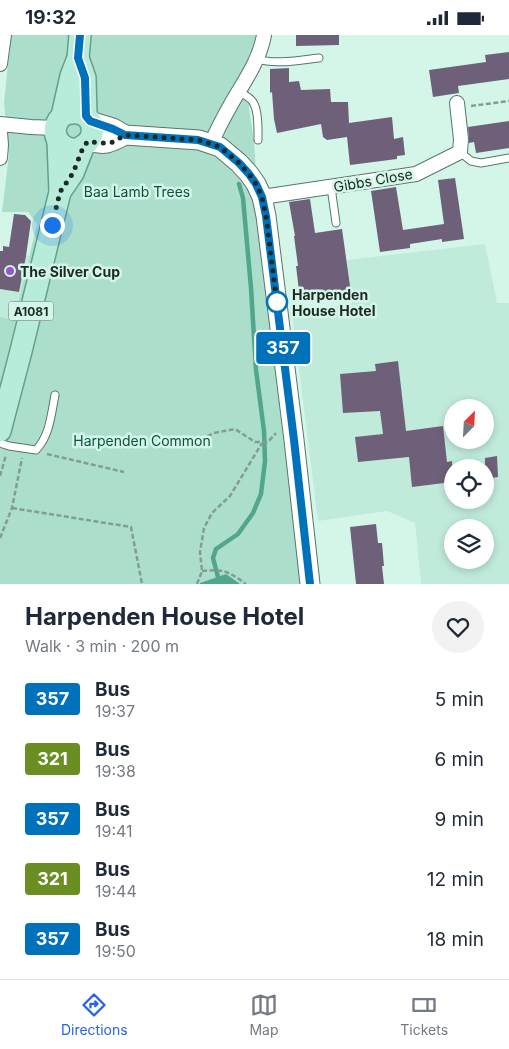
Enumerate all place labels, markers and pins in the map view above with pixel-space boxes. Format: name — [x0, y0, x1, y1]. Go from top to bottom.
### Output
place label: The Silver Cup — [20, 263, 120, 280]
marker: The Silver Cup — [4, 265, 16, 277]
place label: Harpenden House Hotel — [292, 286, 375, 319]
marker: Harpenden House Hotel — [266, 291, 288, 313]

